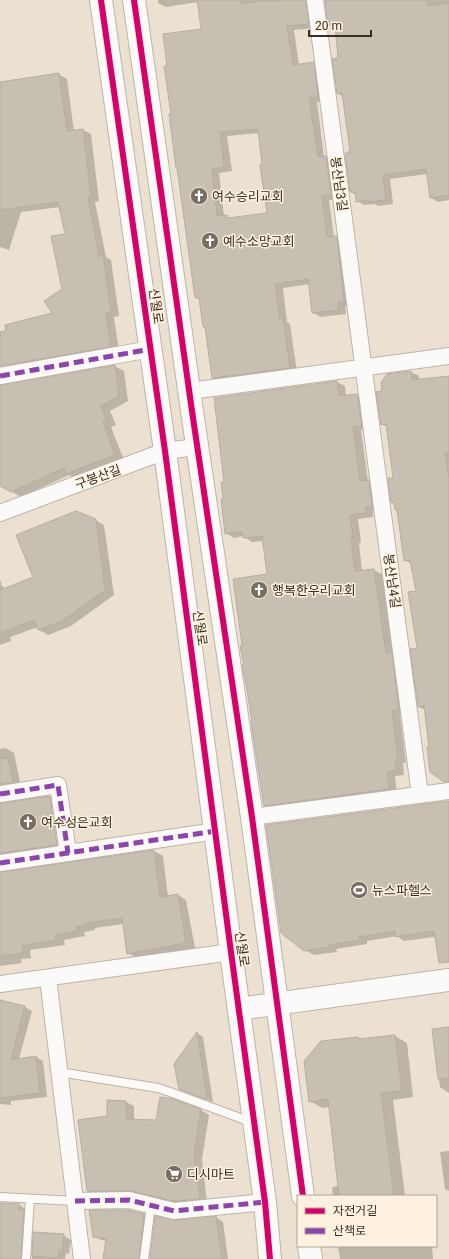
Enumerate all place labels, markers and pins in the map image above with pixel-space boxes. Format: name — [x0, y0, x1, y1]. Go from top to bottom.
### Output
church icon: 여수승리교회 — [189, 186, 209, 206]
place label: 여수승리교회 — [212, 189, 284, 204]
church icon: 예수소망교회 — [200, 231, 220, 251]
place label: 예수소망교회 — [223, 234, 295, 249]
church icon: 행복한우리교회 — [249, 580, 269, 600]
place label: 행복한우리교회 — [272, 583, 356, 598]
church icon: 여수성은교회 — [18, 812, 38, 832]
place label: 여수성은교회 — [41, 815, 113, 830]
sports icon: 뉴스파헬스 — [349, 880, 369, 900]
place label: 뉴스파헬스 — [372, 883, 432, 898]
supermarket icon: 디시마트 — [164, 1164, 184, 1184]
place label: 디시마트 — [187, 1167, 235, 1182]

